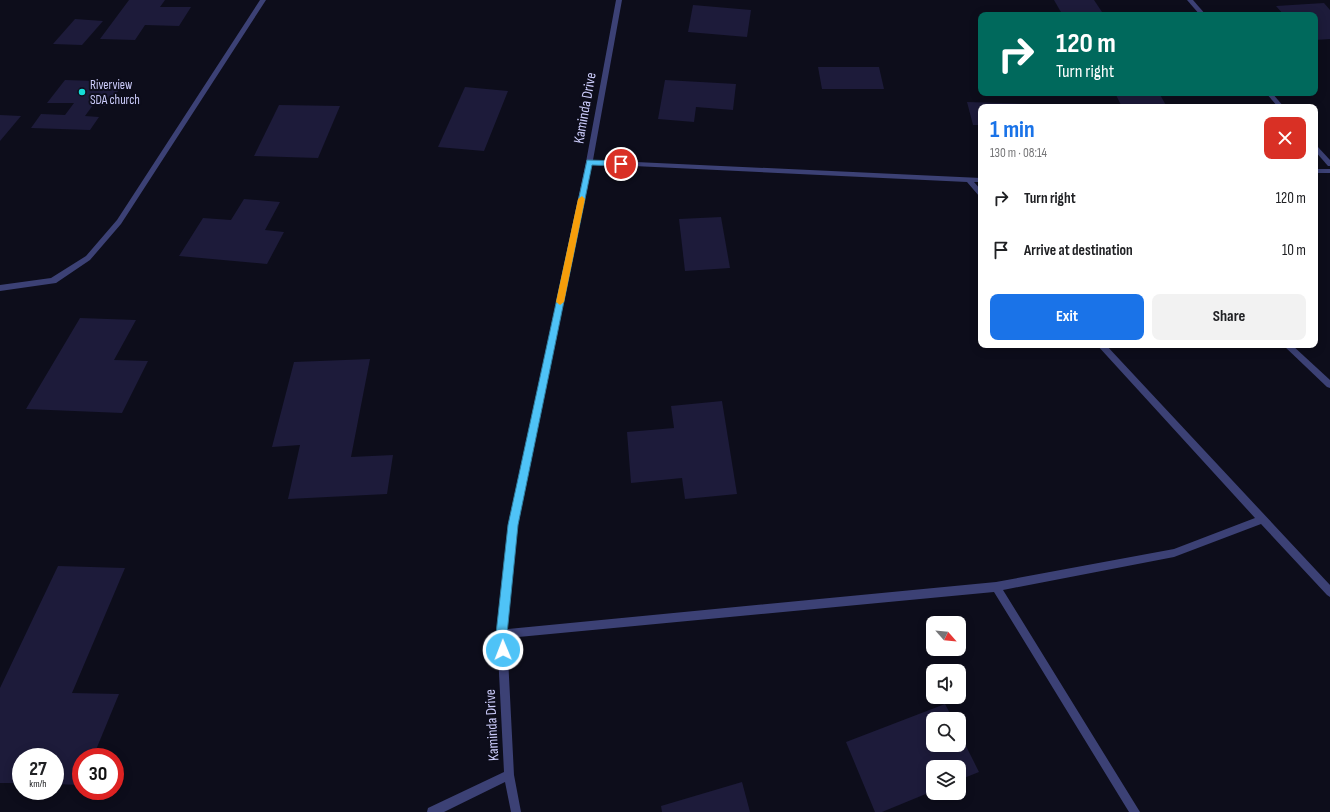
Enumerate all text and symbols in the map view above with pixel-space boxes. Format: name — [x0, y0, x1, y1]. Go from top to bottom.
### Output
text: 120 m — [1056, 27, 1116, 60]
icon: right — [990, 28, 1042, 80]
text: Turn right — [1056, 61, 1114, 82]
street label: Kaminda Drive — [569, 71, 601, 145]
place label: Riverview SDA church — [90, 77, 140, 108]
marker: Riverview SDA church — [77, 87, 87, 97]
text: 1 min — [990, 115, 1035, 144]
button: close — [1264, 117, 1306, 159]
text: 130 m · 08:14 — [990, 145, 1047, 161]
pin — [604, 147, 638, 181]
icon: arrive — [610, 153, 632, 175]
icon: right — [990, 187, 1012, 209]
text: Turn right — [1024, 189, 1076, 208]
text: 120 m — [1276, 189, 1306, 208]
icon: arrive — [990, 239, 1012, 261]
text: Arrive at destination — [1024, 241, 1133, 260]
text: 10 m — [1282, 241, 1306, 260]
button: Exit — [990, 294, 1144, 340]
button: Share — [1152, 294, 1306, 340]
north arrow — [926, 616, 966, 656]
map controls — [926, 616, 966, 800]
position arrow — [482, 629, 524, 671]
button: sound — [926, 664, 966, 704]
street label: Kaminda Drive — [481, 689, 503, 761]
button: search — [926, 712, 966, 752]
speed limit sign: 30 — [72, 748, 124, 800]
text: 27 — [29, 757, 47, 781]
button: layers — [926, 760, 966, 800]
text: km/h — [29, 778, 47, 790]

